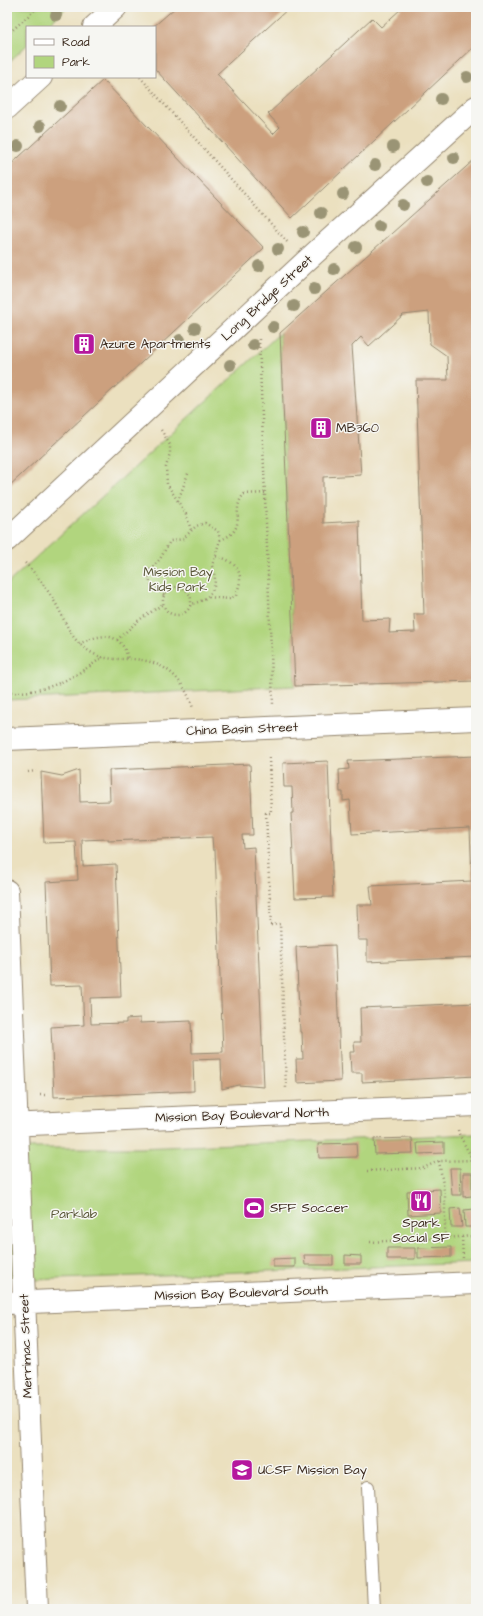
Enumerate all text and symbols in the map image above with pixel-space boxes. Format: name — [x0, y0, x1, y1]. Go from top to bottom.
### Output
legend — [26, 26, 156, 78]
text: Road — [62, 34, 90, 51]
text: Park — [62, 54, 90, 71]
street label: Long Bridge Street — [217, 250, 318, 346]
building icon: Azure Apartments — [71, 331, 97, 357]
place label: Azure Apartments — [100, 335, 211, 353]
building icon: MB360 — [308, 415, 334, 441]
place label: MB360 — [336, 419, 379, 437]
park label: Mission Bay Kids Park — [143, 563, 213, 596]
street label: China Basin Street — [186, 718, 299, 740]
street label: Mission Bay Boulevard North — [155, 1103, 330, 1128]
restaurant icon: Spark Social SF — [408, 1188, 434, 1214]
sports icon: SFF Soccer — [241, 1195, 267, 1221]
place label: SFF Soccer — [270, 1199, 348, 1217]
park label: Parklab — [51, 1205, 98, 1223]
place label: Spark Social SF — [392, 1214, 450, 1247]
street label: Mission Bay Boulevard South — [154, 1281, 329, 1306]
street label: Merrimac Street — [15, 1293, 37, 1398]
school or university icon: UCSF Mission Bay — [229, 1457, 255, 1483]
place label: UCSF Mission Bay — [258, 1461, 367, 1480]

